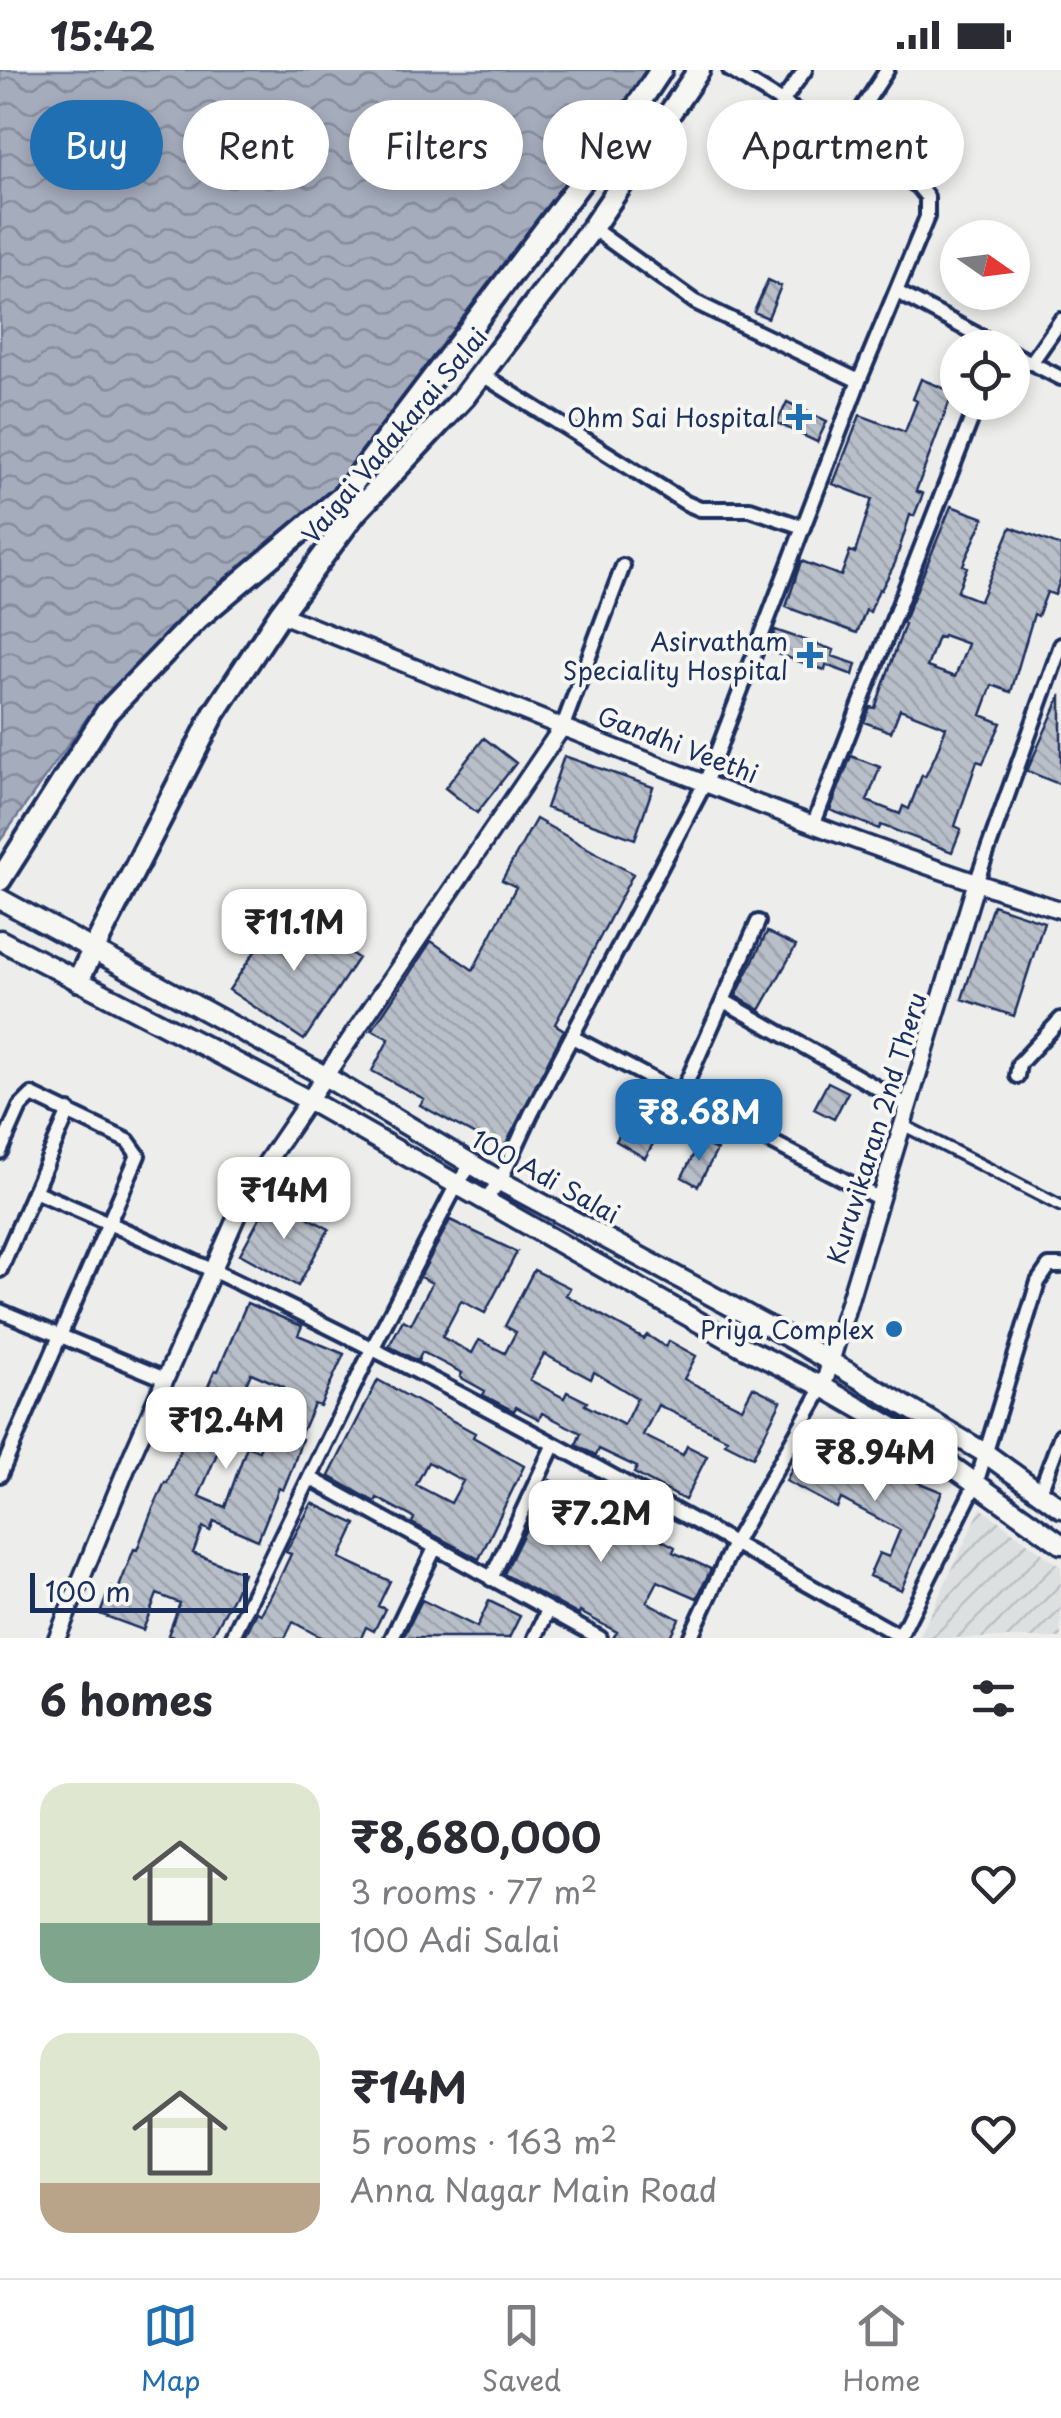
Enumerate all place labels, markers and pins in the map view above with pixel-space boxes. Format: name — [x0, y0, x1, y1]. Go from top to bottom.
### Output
place label: Ohm Sai Hospital — [567, 398, 776, 436]
marker: Ohm Sai Hospital — [786, 404, 812, 430]
place label: Asirvatham Speciality Hospital — [563, 622, 788, 689]
marker: Asirvatham Speciality Hospital — [797, 642, 823, 668]
pin: ₹11.1M — [213, 889, 375, 974]
pin: ₹8.68M — [618, 1079, 780, 1164]
pin: ₹14M — [225, 1157, 343, 1242]
place label: Priya Complex — [700, 1310, 874, 1348]
marker: Priya Complex — [883, 1318, 905, 1340]
pin: ₹12.4M — [145, 1387, 307, 1472]
pin: ₹8.94M — [794, 1419, 956, 1504]
pin: ₹7.2M — [531, 1480, 671, 1565]

